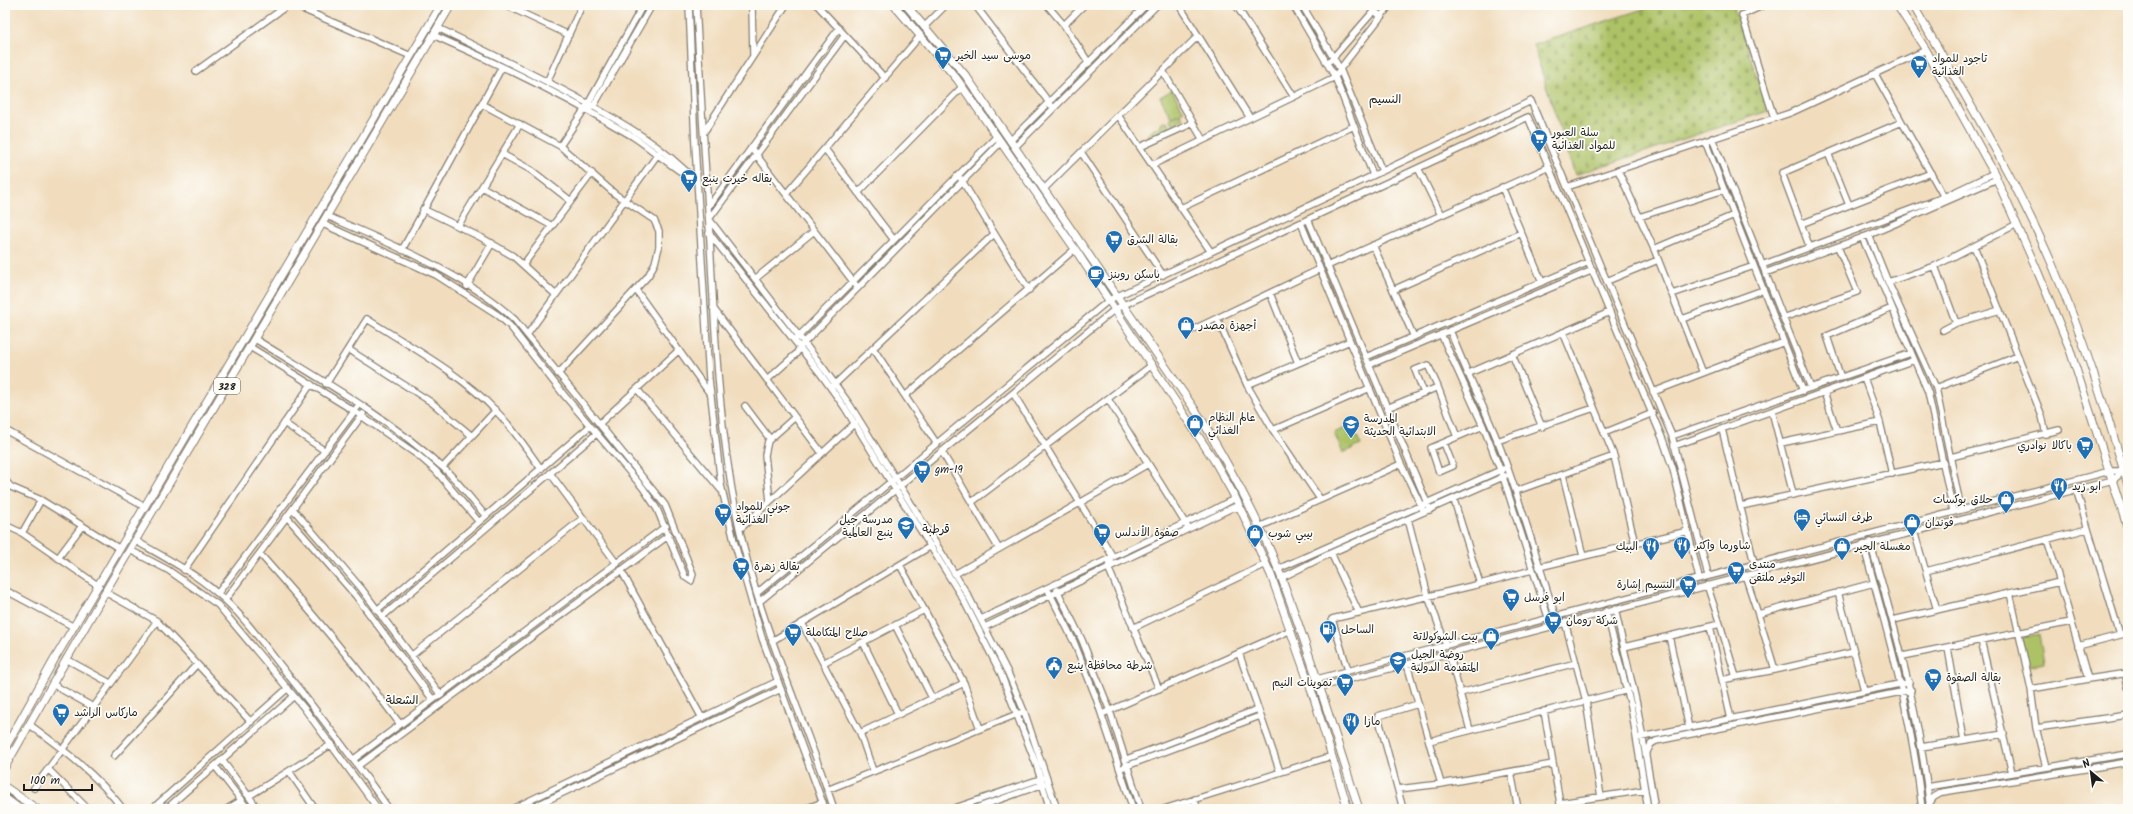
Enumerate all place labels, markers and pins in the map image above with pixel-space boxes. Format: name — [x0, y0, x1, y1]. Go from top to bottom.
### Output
supermarket icon: موسى سيد الخير — [933, 45, 953, 70]
place label: موسى سيد الخير — [955, 47, 1031, 65]
place label: تاجود للمواد الغذائية — [1932, 50, 1988, 81]
supermarket icon: تاجود للمواد الغذائية — [1909, 54, 1929, 79]
place label: سلة العبور للمواد الغذائية — [1551, 124, 1615, 155]
supermarket icon: سلة العبور للمواد الغذائية — [1529, 128, 1549, 153]
supermarket icon: بقاله خيرت ينبع — [679, 168, 699, 193]
place label: بقاله خيرت ينبع — [702, 170, 772, 188]
supermarket icon: بقالة الشرق — [1104, 229, 1124, 254]
place label: بقالة الشرق — [1127, 231, 1178, 249]
cafe icon: باسكن روبنز — [1086, 264, 1106, 289]
place label: باسكن روبنز — [1108, 266, 1160, 284]
shop icon: أجهزة مصدر — [1176, 315, 1196, 340]
place label: أجهزة مصدر — [1198, 317, 1256, 335]
place label: عالم النظام الغذائي — [1208, 409, 1256, 441]
place label: المدرسة الابتدائية الحديثة — [1364, 410, 1436, 441]
shop icon: عالم النظام الغذائي — [1185, 413, 1205, 438]
school or university icon: المدرسة الابتدائية الحديثة — [1341, 414, 1361, 439]
supermarket icon: باكالا نوادري — [2075, 435, 2095, 460]
place label: باكالا نوادري — [2017, 437, 2072, 455]
supermarket icon: gm-19 — [912, 459, 932, 484]
place label: gm-19 — [934, 461, 963, 479]
restaurant icon: ابو زيد — [2049, 476, 2069, 501]
place label: ابو زيد — [2072, 478, 2101, 496]
shop icon: حلاق بوكسات — [1996, 489, 2016, 514]
place label: حلاق بوكسات — [1933, 491, 1993, 509]
place label: جوني للمواد الغذائية — [736, 498, 790, 529]
supermarket icon: جوني للمواد الغذائية — [713, 502, 733, 527]
hotel icon: طرف النسائي — [1792, 507, 1812, 532]
place label: طرف النسائي — [1815, 509, 1873, 528]
place label: مدرسة جيل ينبع العالمية — [839, 511, 893, 542]
shop icon: فوندان — [1902, 512, 1922, 537]
place label: فوندان — [1925, 514, 1954, 532]
school or university icon: مدرسة جيل ينبع العالمية — [896, 515, 916, 540]
supermarket icon: صفوة الأندلس — [1092, 522, 1112, 547]
shop icon: بيبي شوب — [1245, 523, 1265, 548]
place label: صفوة الأندلس — [1115, 524, 1179, 542]
place label: بيبي شوب — [1268, 525, 1313, 544]
restaurant icon: شاورما وأكثر — [1672, 535, 1692, 560]
restaurant icon: البيك — [1641, 536, 1661, 561]
shop icon: مغسلة الجبر — [1832, 536, 1852, 561]
place label: شاورما وأكثر — [1694, 537, 1750, 555]
place label: البيك — [1616, 538, 1638, 556]
place label: مغسلة الجبر — [1854, 538, 1911, 556]
supermarket icon: بقالة زهرة — [731, 556, 751, 581]
place label: منتدى التوفير ملتقى — [1749, 556, 1805, 587]
place label: بقالة زهرة — [754, 558, 800, 576]
supermarket icon: منتدى التوفير ملتقى — [1726, 560, 1746, 585]
supermarket icon: النسيم إشارة — [1678, 574, 1698, 599]
place label: النسيم إشارة — [1617, 576, 1675, 594]
supermarket icon: ابو فرسل — [1501, 587, 1521, 612]
place label: ابو فرسل — [1524, 589, 1565, 607]
supermarket icon: شركة رومان — [1543, 610, 1563, 635]
place label: شركة رومان — [1566, 612, 1618, 630]
fuel station icon: الساحل — [1318, 619, 1338, 644]
place label: الساحل — [1341, 621, 1374, 639]
supermarket icon: صلاح المتكاملة — [783, 622, 803, 647]
place label: صلاح المتكاملة — [806, 624, 868, 642]
shop icon: بيت الشوكولاتة — [1481, 626, 1501, 651]
place label: بيت الشوكولاتة — [1413, 628, 1478, 646]
place label: روضة الجيل المتقدمة الدولية — [1411, 646, 1479, 677]
school or university icon: روضة الجيل المتقدمة الدولية — [1388, 650, 1408, 675]
public building icon: شرطة محافظة ينبع — [1044, 655, 1064, 680]
place label: شرطة محافظة ينبع — [1067, 657, 1152, 675]
supermarket icon: بقالة الصفوة — [1923, 667, 1943, 692]
place label: بقالة الصفوة — [1946, 669, 2001, 687]
supermarket icon: تموينات النيم — [1335, 672, 1355, 697]
place label: تموينات النيم — [1272, 674, 1333, 692]
supermarket icon: ماركاس الراشد — [51, 702, 71, 727]
place label: ماركاس الراشد — [74, 704, 138, 722]
restaurant icon: مازا — [1341, 711, 1361, 736]
place label: مازا — [1364, 713, 1380, 731]

